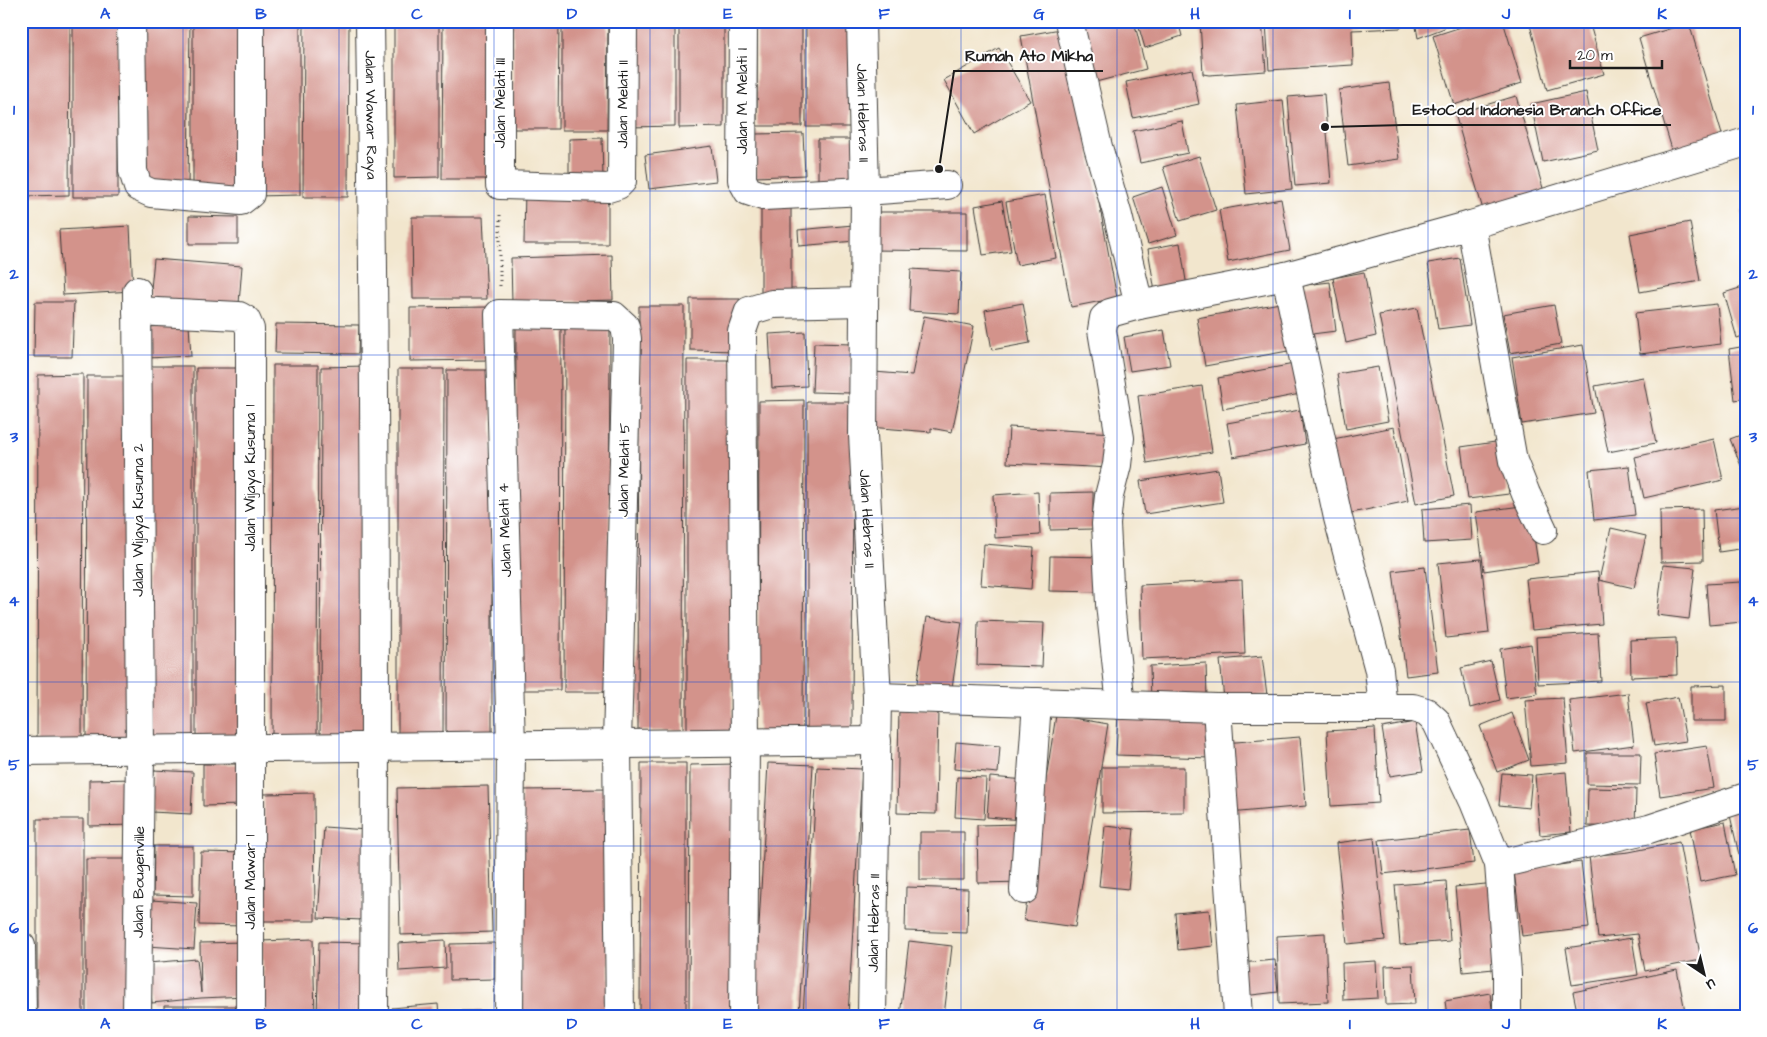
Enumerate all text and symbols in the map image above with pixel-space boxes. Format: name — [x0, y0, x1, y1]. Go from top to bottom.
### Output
text: A — [100, 3, 111, 25]
text: B — [255, 3, 267, 25]
text: C — [411, 3, 423, 25]
text: D — [567, 3, 578, 25]
text: E — [723, 3, 733, 25]
text: F — [878, 3, 890, 25]
text: G — [1033, 3, 1045, 25]
text: H — [1190, 3, 1200, 25]
text: I — [1349, 3, 1351, 25]
text: J — [1501, 3, 1511, 25]
text: K — [1657, 3, 1667, 25]
scale bar — [1570, 38, 1662, 70]
callout: Rumah Ato Mikha — [954, 40, 1103, 71]
text: Rumah Ato Mikha — [965, 45, 1094, 67]
text: 20 m — [1577, 45, 1613, 66]
street label: Jalan M. Melati I — [732, 48, 753, 154]
street label: Jalan Wawar Raya — [360, 50, 383, 180]
street label: Jalan Melati III — [490, 58, 511, 148]
street label: Jalan Melati II — [612, 60, 633, 149]
street label: Jalan Hebras II — [852, 63, 875, 163]
callout: EstoCod Indonesia Branch Office — [1403, 94, 1671, 125]
text: 1 — [13, 99, 16, 121]
text: EstoCod Indonesia Branch Office — [1413, 99, 1662, 121]
text: 1 — [1752, 99, 1755, 121]
text: 2 — [8, 263, 19, 285]
text: 2 — [1747, 263, 1758, 285]
street label: Jalan Wijaya Kusuma 1 — [240, 405, 262, 551]
street label: Jalan Melati 5 — [613, 422, 635, 517]
text: 3 — [9, 426, 19, 448]
text: 3 — [1748, 426, 1758, 448]
street label: Jalan Wijaya Kusuma 2 — [128, 443, 150, 597]
street label: Jalan Hebras II — [854, 469, 881, 569]
street label: Jalan Melati 4 — [493, 483, 517, 577]
text: 4 — [9, 590, 20, 612]
text: 4 — [1748, 590, 1759, 612]
text: 5 — [8, 754, 20, 776]
text: 5 — [1747, 754, 1759, 776]
street label: Jalan Bougenville — [127, 826, 150, 938]
street label: Jalan Mawar 1 — [240, 834, 261, 930]
street label: Jalan Hebras II — [863, 873, 885, 973]
text: 6 — [9, 917, 19, 939]
text: 6 — [1748, 917, 1758, 939]
north arrow — [1680, 950, 1730, 1000]
text: U — [1702, 973, 1720, 994]
text: A — [100, 1013, 111, 1035]
text: B — [255, 1013, 267, 1035]
text: C — [411, 1013, 423, 1035]
text: D — [567, 1013, 578, 1035]
text: E — [723, 1013, 733, 1035]
text: F — [878, 1013, 890, 1035]
text: G — [1033, 1013, 1045, 1035]
text: H — [1190, 1013, 1200, 1035]
text: I — [1349, 1013, 1351, 1035]
text: J — [1501, 1013, 1511, 1035]
text: K — [1657, 1013, 1667, 1035]

